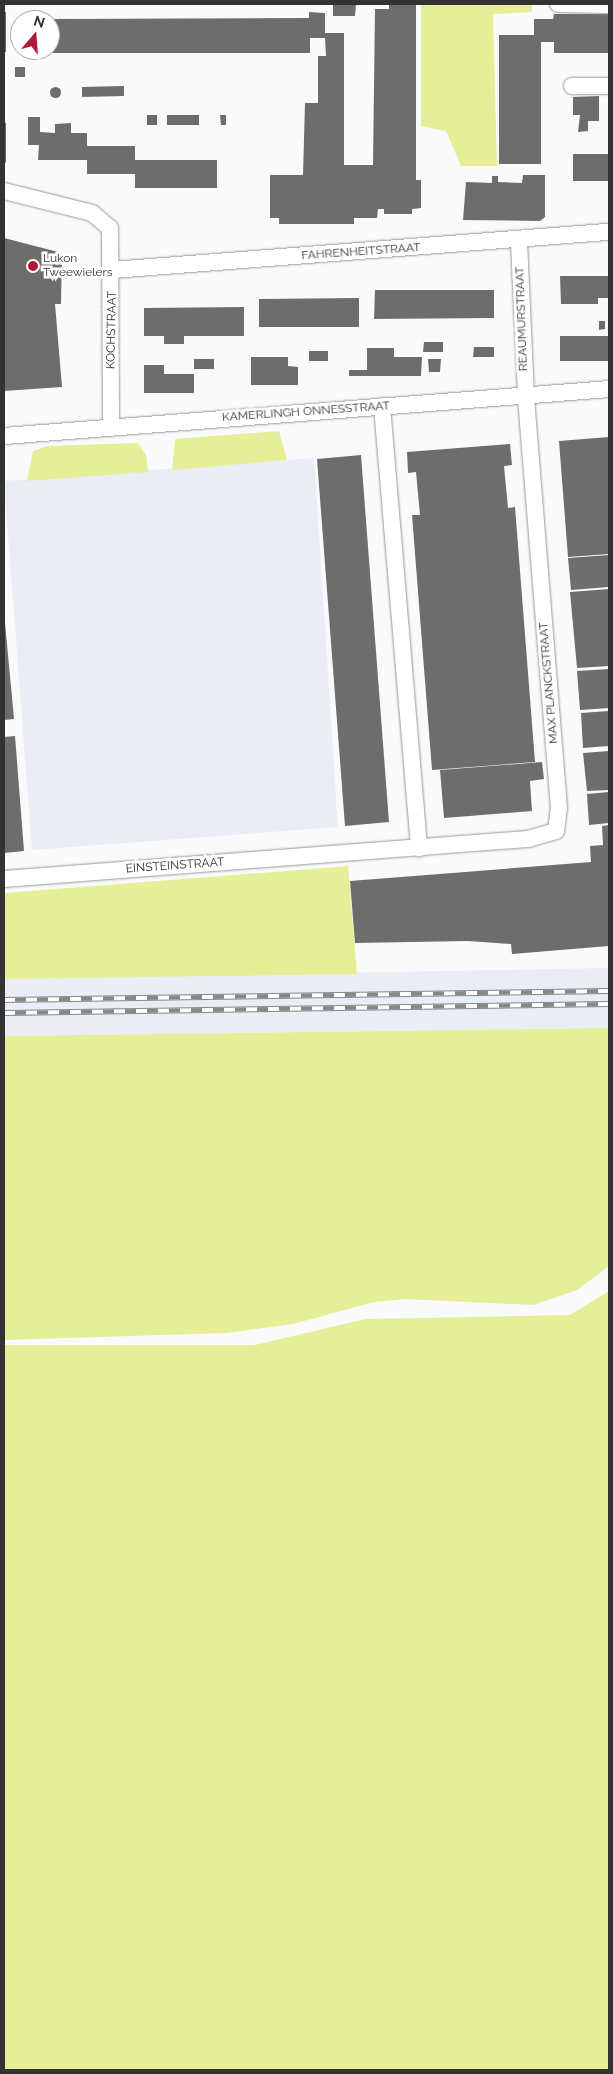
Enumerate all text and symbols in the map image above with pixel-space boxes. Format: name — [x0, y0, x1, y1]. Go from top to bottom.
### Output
north arrow — [10, 10, 60, 60]
text: N — [32, 12, 47, 31]
street label: FAHRENHEITSTRAAT — [301, 241, 421, 263]
place label: Lukon Tweewielers — [43, 252, 113, 280]
marker: Lukon Tweewielers — [27, 260, 39, 272]
street label: REAUMURSTRAAT — [513, 267, 531, 371]
street label: KOCHSTRAAT — [104, 291, 120, 369]
street label: KAMERLINGH ONNESSTRAAT — [221, 399, 391, 425]
street label: MAX PLANCKSTRAAT — [537, 622, 561, 744]
street label: EINSTEINSTRAAT — [125, 855, 225, 877]

